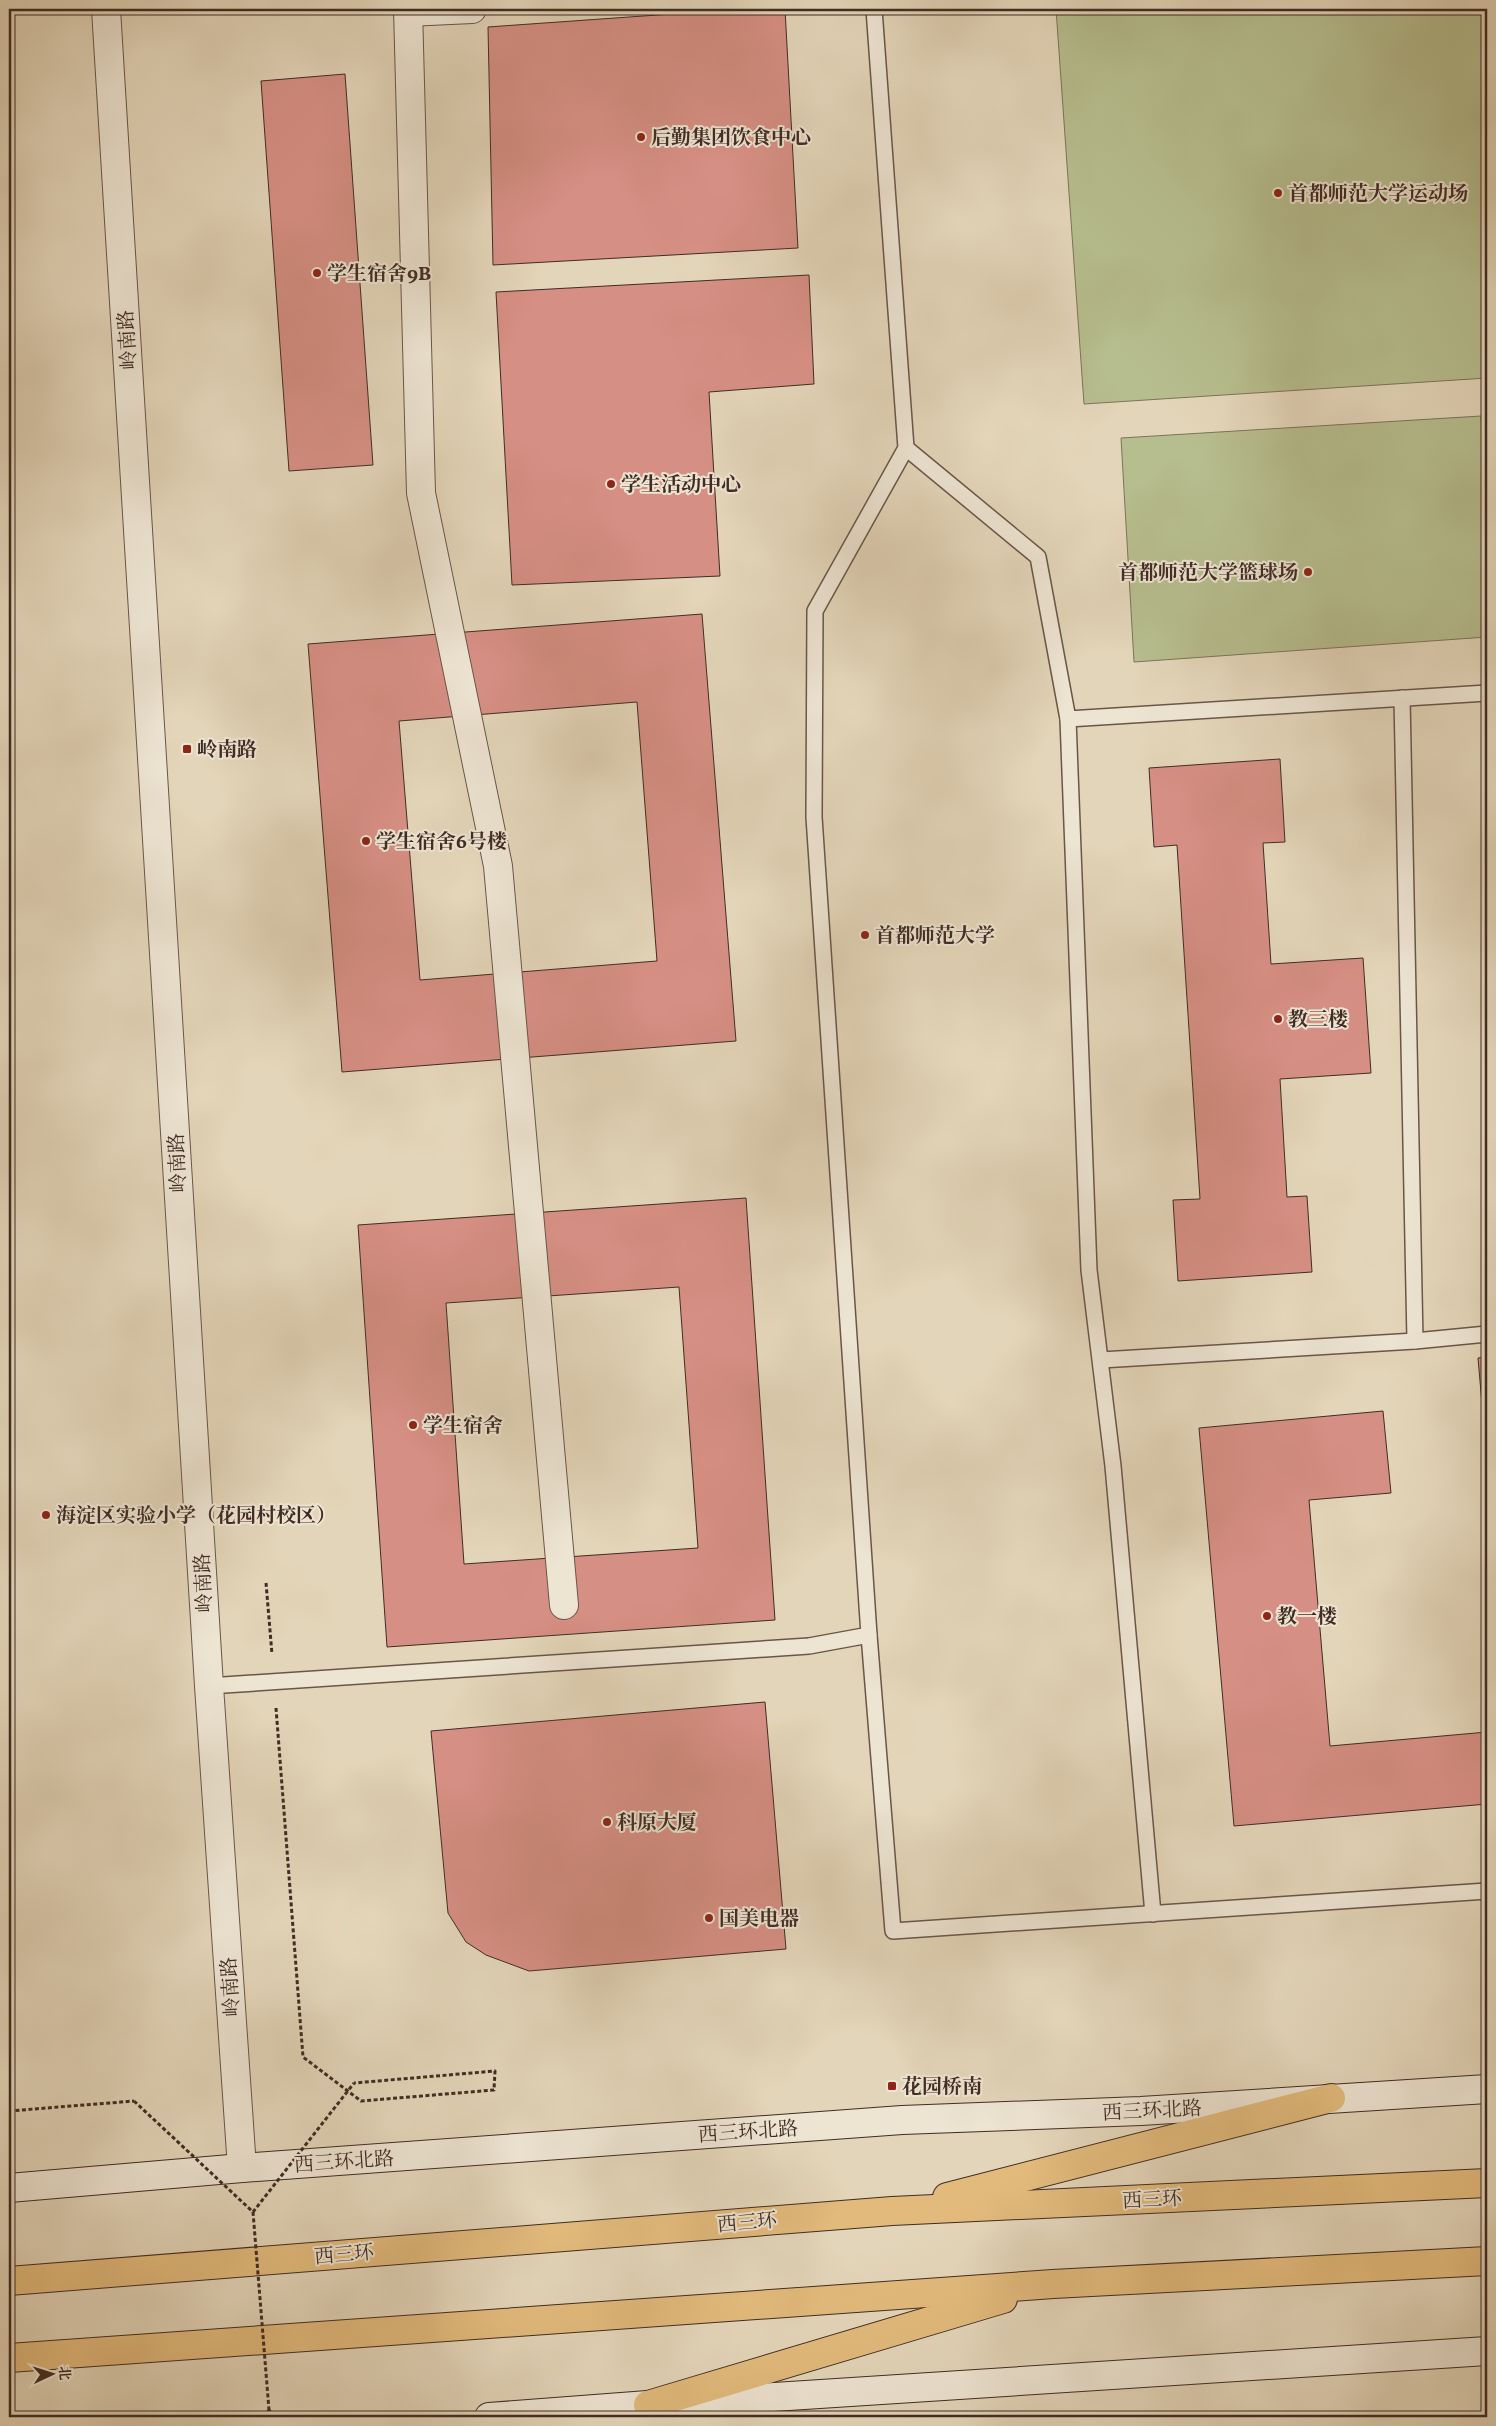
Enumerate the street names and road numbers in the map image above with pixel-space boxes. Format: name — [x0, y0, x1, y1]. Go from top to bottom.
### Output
street label: 岭南路 — [113, 309, 145, 371]
street label: 岭南路 — [163, 1132, 195, 1194]
street label: 岭南路 — [189, 1552, 221, 1614]
street label: 岭南路 — [216, 1956, 248, 2018]
street label: 西三环北路 — [1101, 2095, 1203, 2129]
street label: 西三环北路 — [697, 2116, 799, 2150]
street label: 西三环北路 — [293, 2146, 395, 2180]
street label: 西三环 — [1121, 2185, 1183, 2217]
street label: 西三环 — [716, 2207, 778, 2241]
street label: 西三环 — [313, 2239, 375, 2273]

